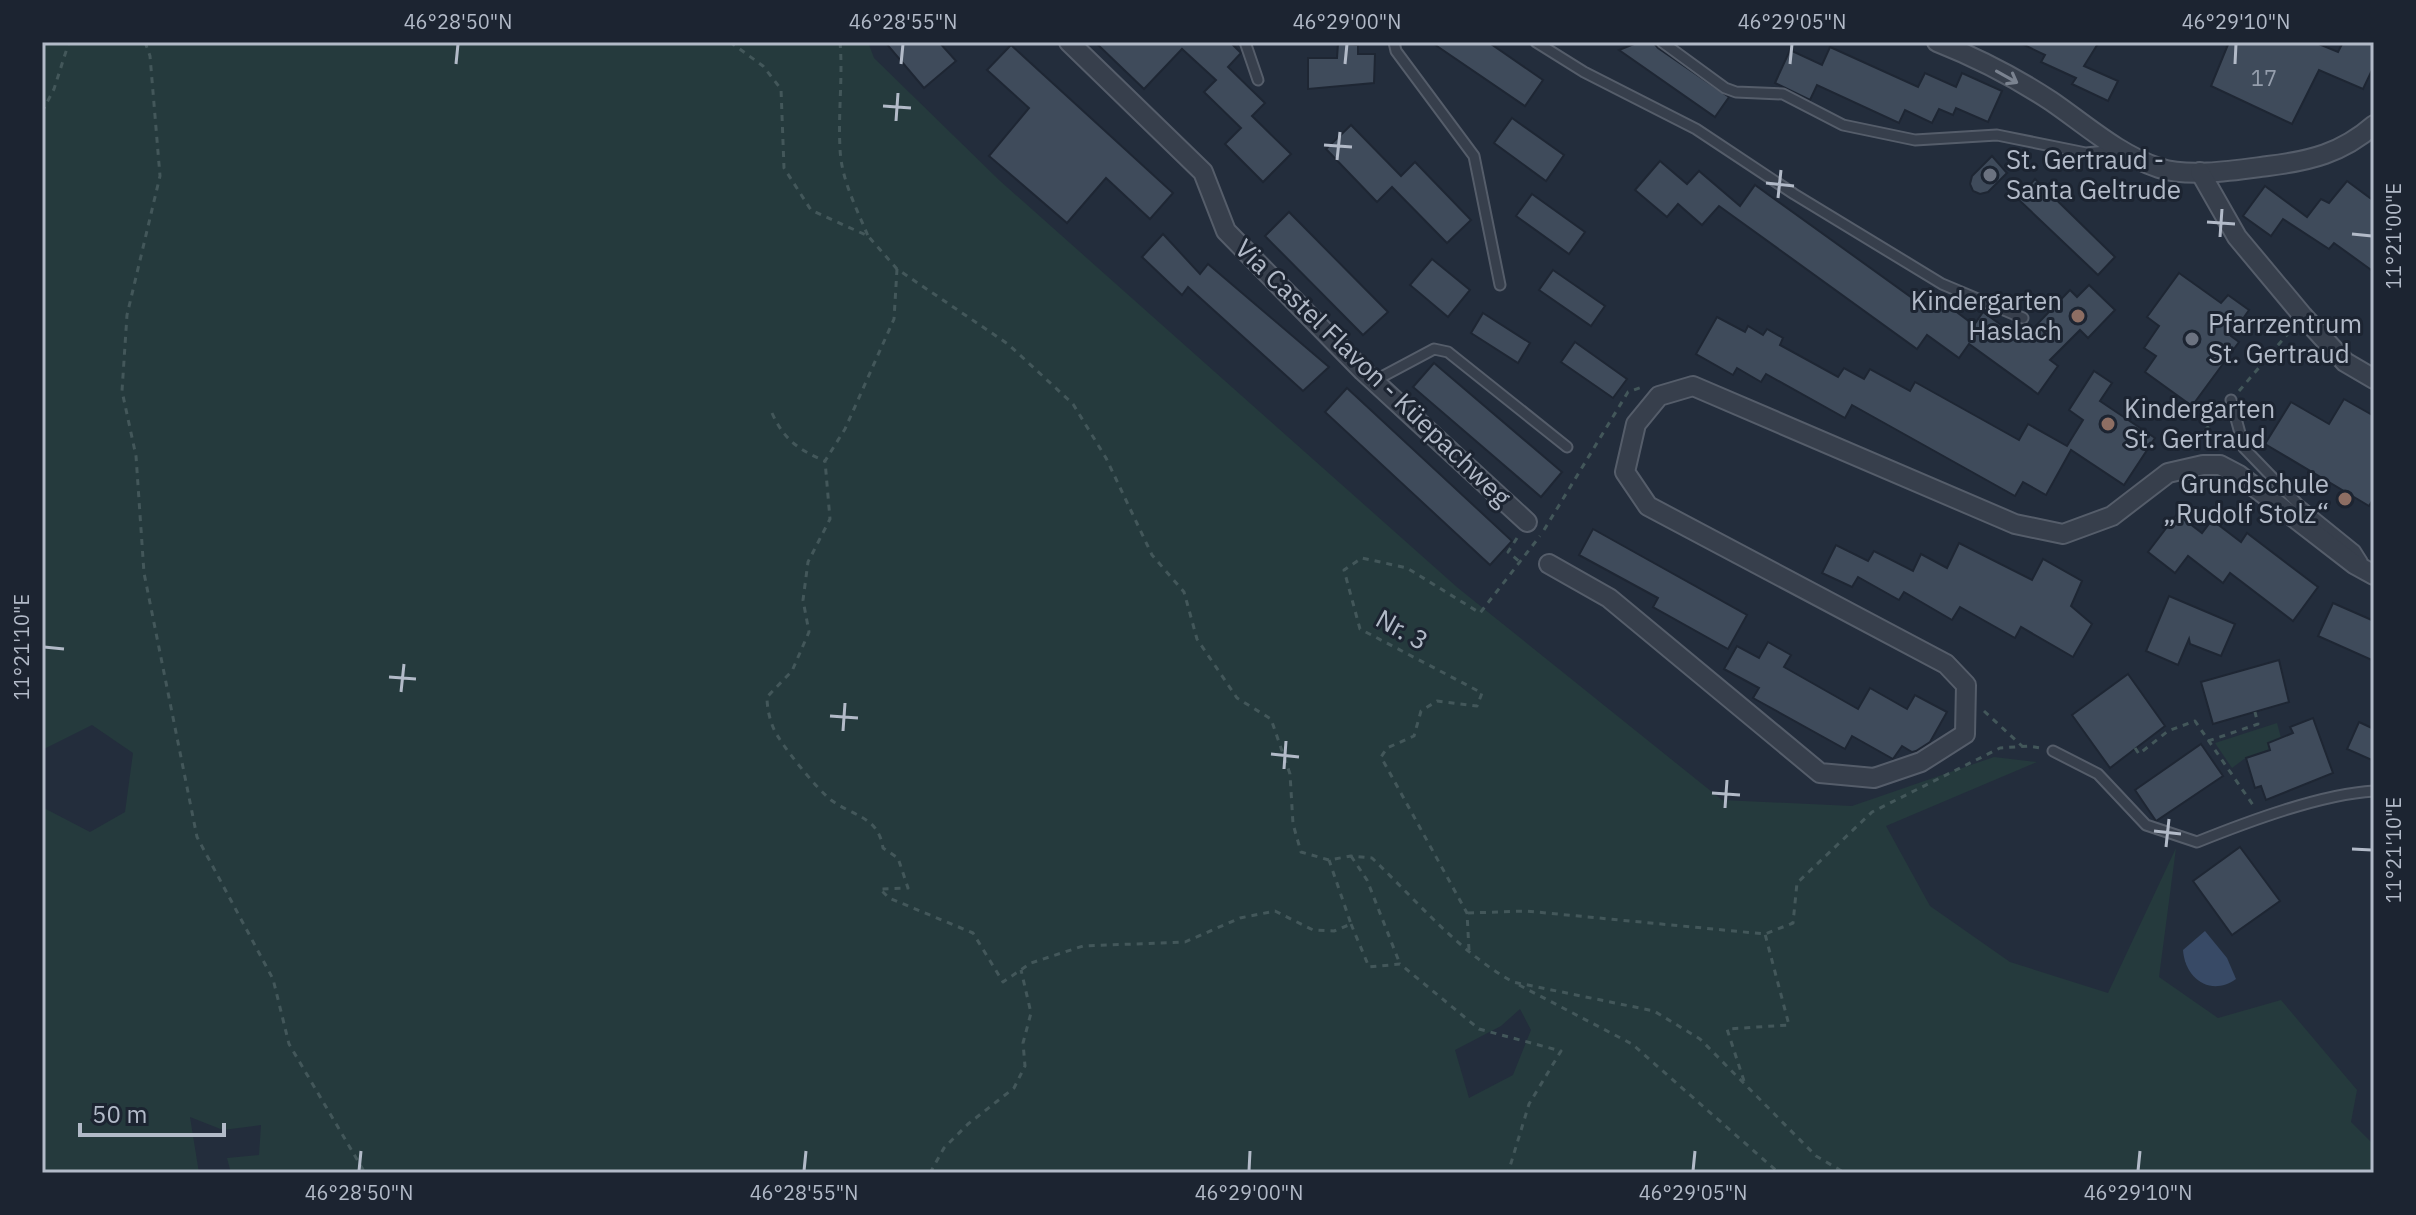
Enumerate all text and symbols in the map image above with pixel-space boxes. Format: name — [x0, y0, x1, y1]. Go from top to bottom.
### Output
text: 46°28'50"N — [404, 8, 512, 35]
text: 46°28'55"N — [849, 8, 957, 35]
text: 46°29'00"N — [1293, 8, 1401, 35]
text: 46°29'05"N — [1738, 8, 1846, 35]
text: 46°29'10"N — [2182, 8, 2290, 35]
house number: 17 — [2251, 63, 2277, 92]
one-way arrow — [1995, 69, 2018, 85]
place label: St. Gertraud - Santa Geltrude — [2006, 142, 2181, 206]
marker: St. Gertraud - Santa Geltrude — [1981, 166, 1999, 184]
text: 11°21'00"E — [2380, 183, 2407, 289]
street label: Via Castel Flavon - Küepachweg — [1228, 231, 1519, 514]
place label: Kindergarten Haslach — [1911, 283, 2062, 347]
place label: Pfarrzentrum St. Gertraud — [2208, 306, 2362, 370]
marker: Kindergarten Haslach — [2069, 307, 2087, 325]
marker: Pfarrzentrum St. Gertraud — [2183, 330, 2201, 348]
place label: Kindergarten St. Gertraud — [2124, 391, 2275, 455]
marker: Kindergarten St. Gertraud — [2099, 415, 2117, 433]
place label: Grundschule „Rudolf Stolz“ — [2164, 466, 2329, 530]
marker: Grundschule „Rudolf Stolz“ — [2336, 490, 2354, 508]
text: 11°21'10"E — [8, 594, 35, 700]
street label: Nr. 3 — [1370, 601, 1435, 657]
text: 11°21'10"E — [2380, 797, 2407, 903]
scale bar — [80, 1087, 224, 1137]
text: 50 m — [92, 1098, 147, 1130]
text: 46°28'50"N — [305, 1179, 413, 1206]
text: 46°28'55"N — [750, 1179, 858, 1206]
text: 46°29'00"N — [1195, 1179, 1303, 1206]
text: 46°29'05"N — [1639, 1179, 1747, 1206]
text: 46°29'10"N — [2084, 1179, 2192, 1206]

